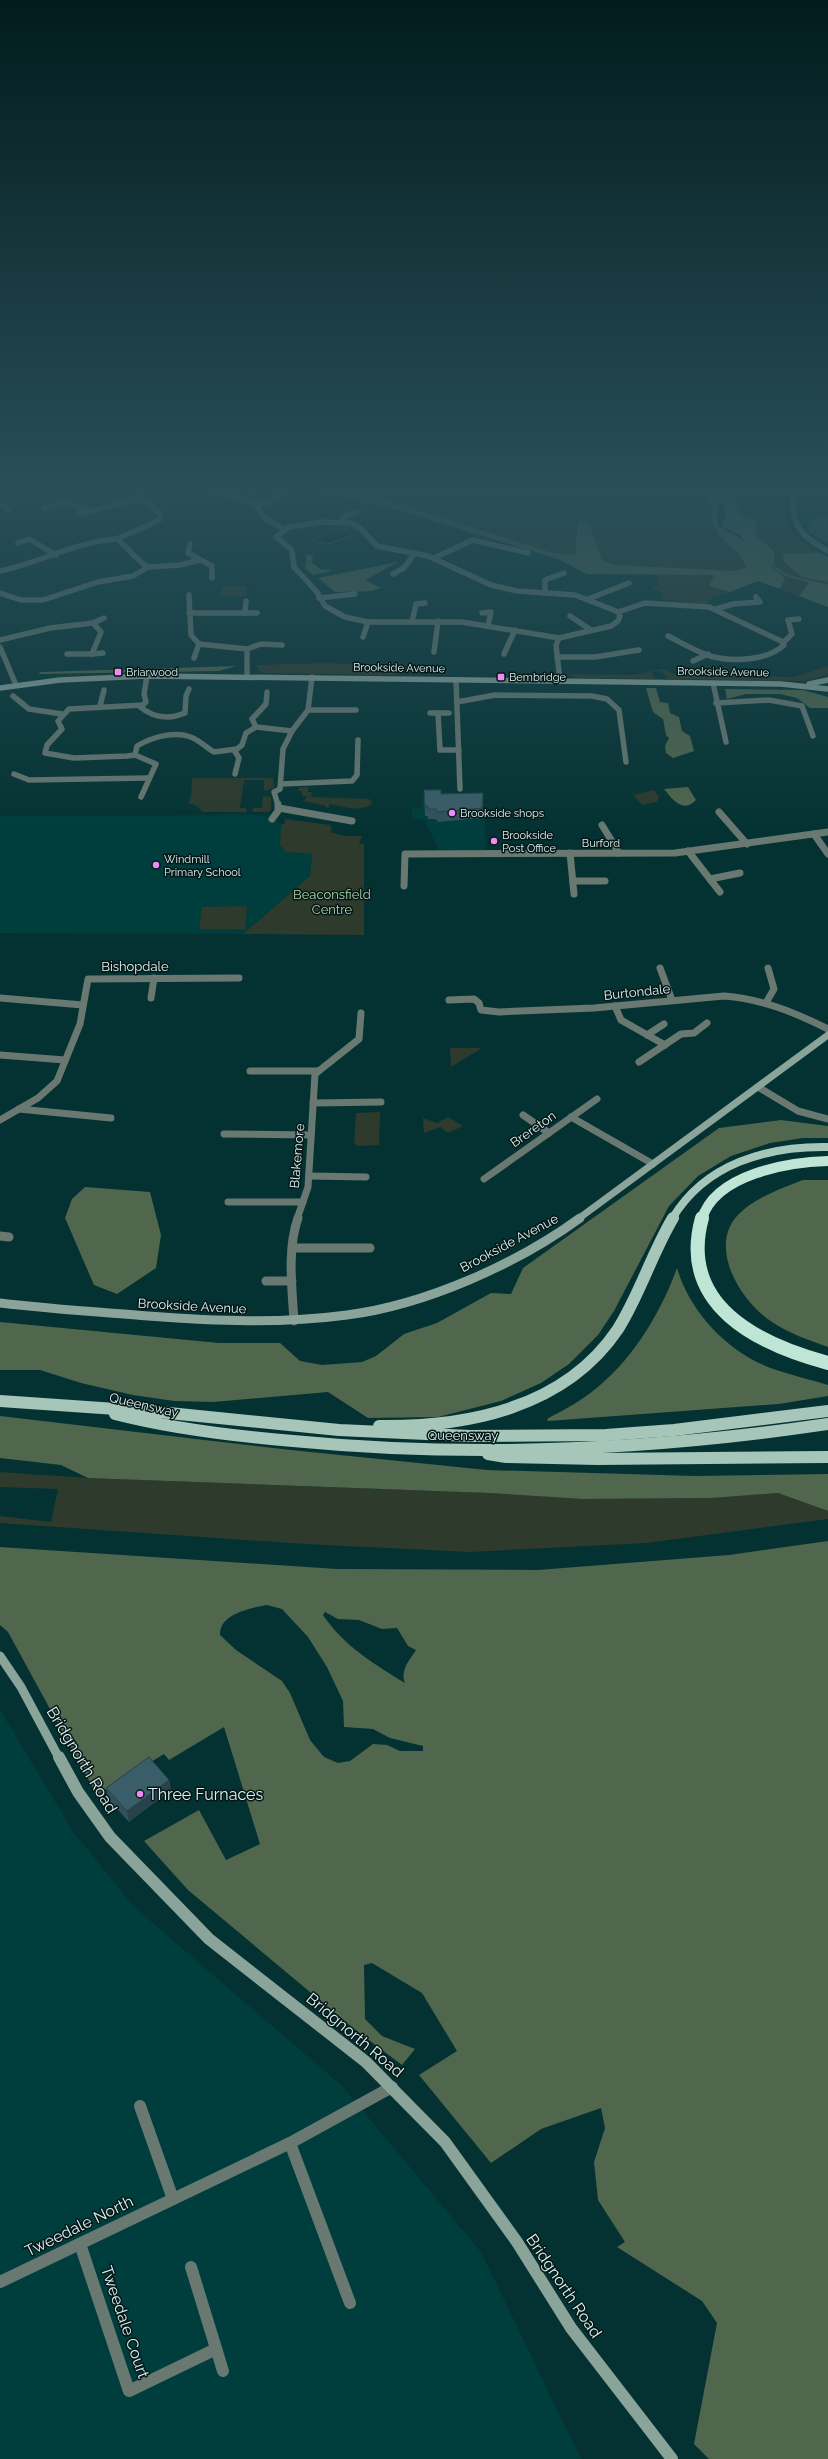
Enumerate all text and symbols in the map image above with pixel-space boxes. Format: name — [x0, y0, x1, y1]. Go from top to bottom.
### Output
street label: Brookside Avenue — [353, 661, 446, 675]
street label: Brookside Avenue — [677, 665, 770, 679]
place label: Briarwood — [126, 666, 178, 679]
marker: Briarwood — [113, 667, 123, 677]
place label: Bembridge — [509, 671, 567, 684]
marker: Bembridge — [496, 672, 506, 682]
place label: Brookside shops — [460, 807, 544, 820]
marker: Brookside shops — [447, 808, 457, 818]
place label: Brookside Post Office — [502, 829, 556, 855]
marker: Brookside Post Office — [489, 836, 499, 846]
street label: Burford — [582, 837, 620, 850]
place label: Windmill Primary School — [164, 853, 241, 879]
marker: Windmill Primary School — [151, 860, 161, 870]
park label: Beaconsfield Centre — [293, 887, 371, 917]
street label: Bishopdale — [101, 959, 169, 974]
street label: Burtondale — [603, 981, 671, 1003]
street label: Brereton — [507, 1108, 559, 1150]
street label: Blakemore — [287, 1123, 307, 1189]
street label: Brookside Avenue — [457, 1211, 561, 1275]
street label: Brookside Avenue — [137, 1296, 247, 1316]
street label: Queensway — [108, 1390, 180, 1420]
street label: Queensway — [428, 1428, 498, 1443]
street label: Bridgnorth Road — [43, 1703, 121, 1817]
place label: Three Furnaces — [148, 1785, 263, 1804]
marker: Three Furnaces — [135, 1789, 145, 1799]
street label: Bridgnorth Road — [302, 1989, 408, 2081]
street label: Tweedale North — [22, 2191, 136, 2261]
street label: Bridgnorth Road — [522, 2230, 606, 2342]
street label: Tweedale Court — [97, 2263, 153, 2381]

